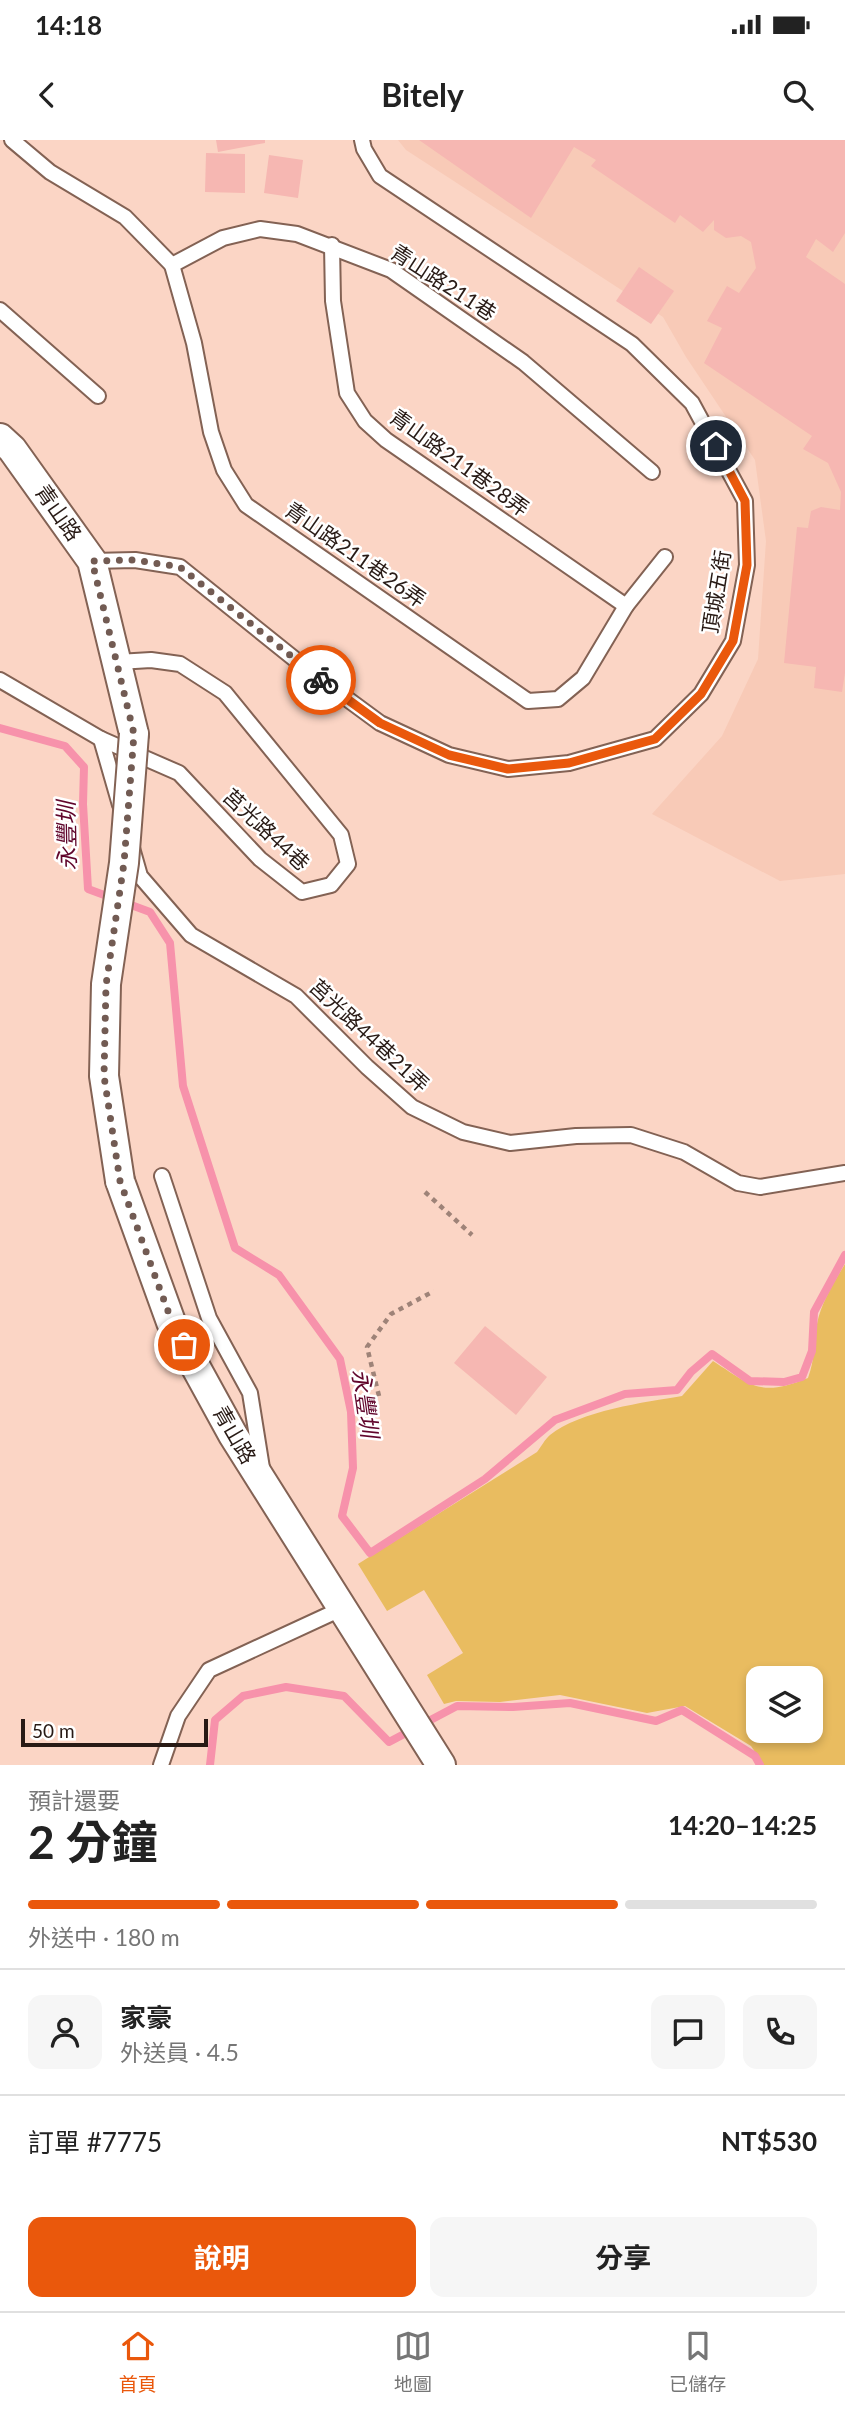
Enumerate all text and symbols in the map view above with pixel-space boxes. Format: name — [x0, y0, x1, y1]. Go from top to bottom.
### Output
text: 14:18 — [35, 9, 102, 41]
text: Bitely — [381, 75, 464, 114]
icon: back — [28, 76, 66, 114]
icon: search — [779, 76, 817, 114]
street label: 青山路211巷 — [386, 238, 501, 325]
street label: 青山路211巷28弄 — [385, 403, 534, 521]
pin — [686, 416, 746, 476]
icon: home — [697, 427, 735, 465]
street label: 青山路 — [31, 479, 88, 545]
street label: 青山路211巷26弄 — [281, 496, 431, 612]
street label: 頂城五街 — [697, 548, 734, 635]
courier — [286, 645, 356, 715]
icon: bike — [302, 661, 340, 699]
street label: 莒光路44巷 — [219, 783, 315, 875]
water label: 永豐圳 — [51, 798, 81, 871]
street label: 莒光路44巷21弄 — [305, 973, 435, 1096]
pin — [154, 1315, 214, 1375]
icon: bag — [165, 1326, 203, 1364]
water label: 永豐圳 — [347, 1367, 385, 1442]
street label: 青山路 — [209, 1401, 262, 1468]
map controls — [746, 1666, 823, 1743]
button: layers — [746, 1666, 823, 1743]
scale bar — [21, 1716, 208, 1748]
text: 50 m — [32, 1719, 75, 1742]
text: 預計還要 — [28, 1786, 120, 1814]
text: 14:20–14:25 — [668, 1809, 817, 1841]
text: 2 分鐘 — [28, 1814, 158, 1869]
text: 外送中 · 180 m — [28, 1923, 180, 1951]
button: person — [28, 1995, 102, 2069]
button: chat — [651, 1995, 725, 2069]
button: phone — [743, 1995, 817, 2069]
text: 家豪 — [120, 2001, 172, 2033]
text: 外送員 · 4.5 — [120, 2038, 239, 2066]
text: NT$530 — [721, 2125, 817, 2157]
text: 訂單 #7775 — [28, 2126, 162, 2158]
button: 說明 — [28, 2217, 416, 2297]
button: 分享 — [430, 2217, 817, 2297]
tab: 首頁 — [119, 2327, 157, 2396]
tab: 地圖 — [394, 2327, 432, 2396]
tab: 已儲存 — [669, 2327, 726, 2396]

